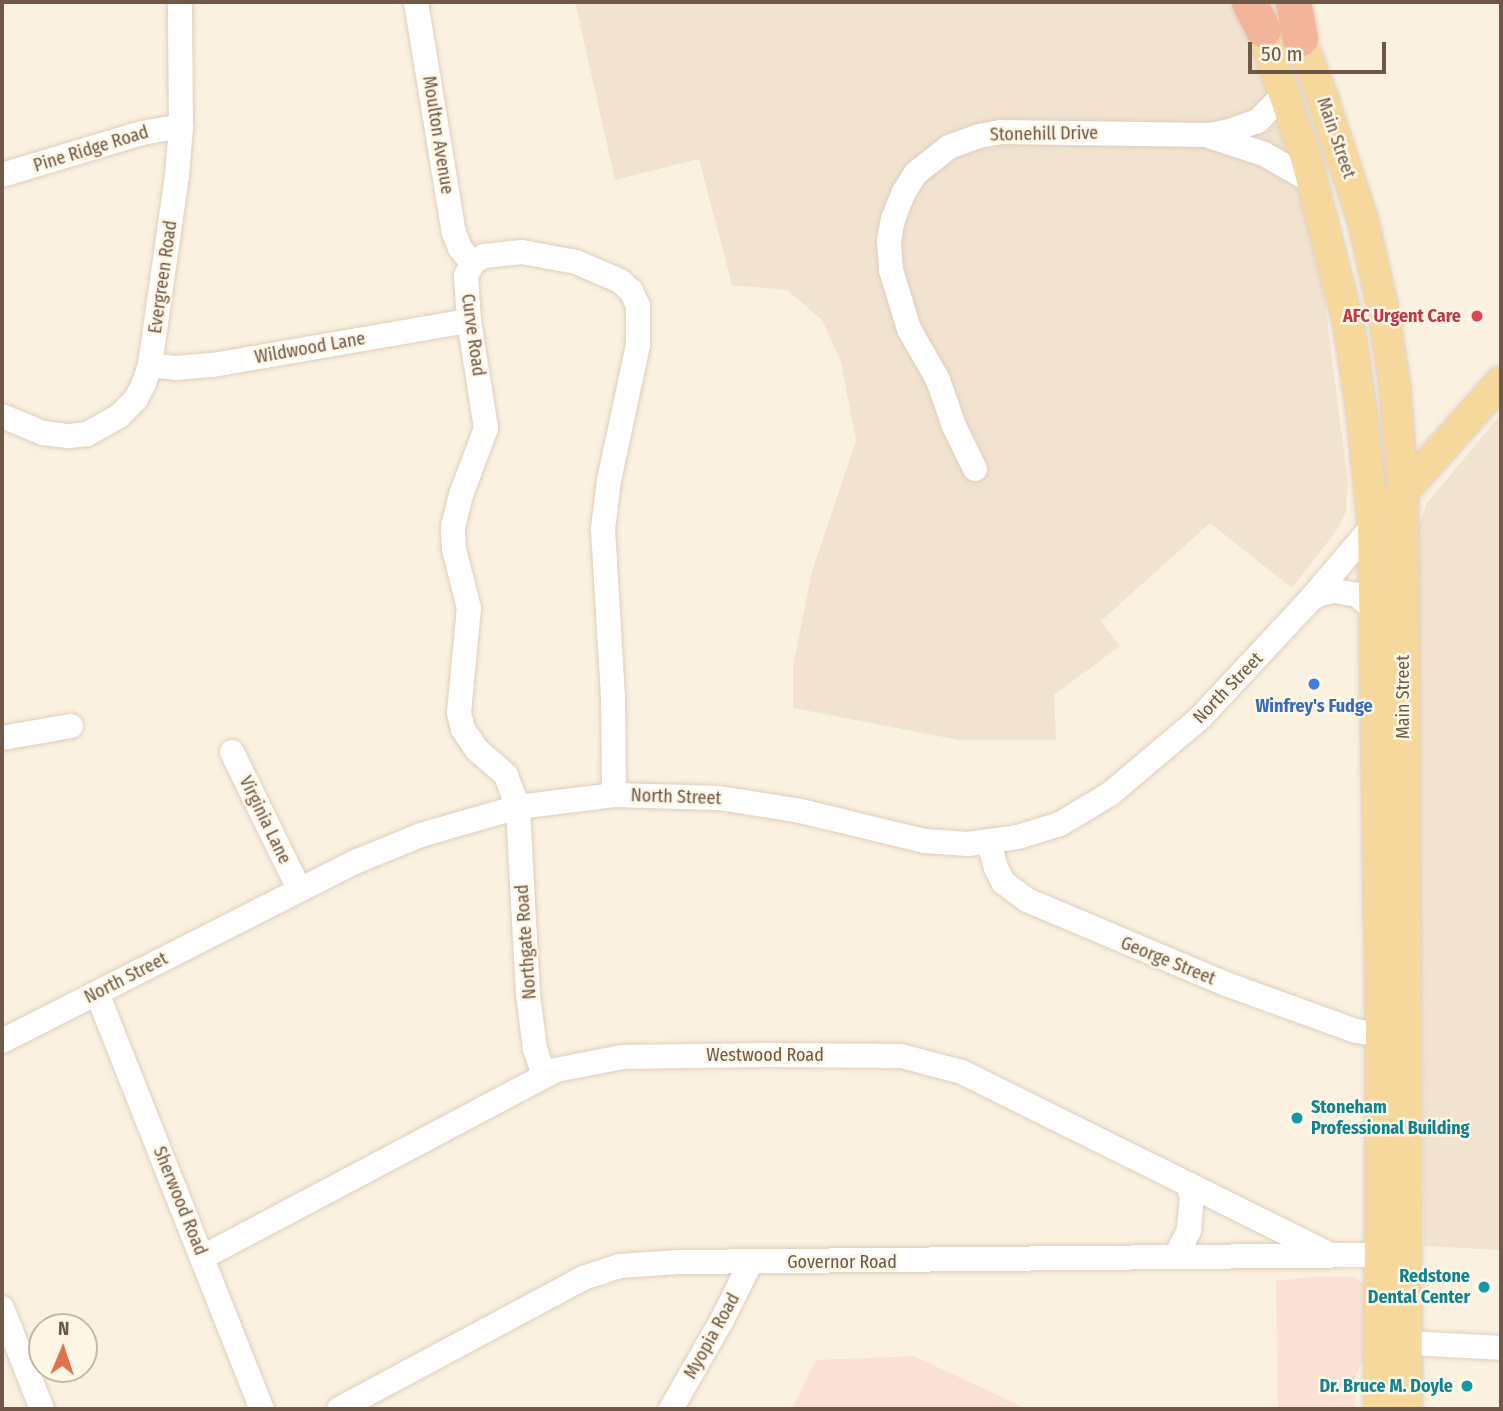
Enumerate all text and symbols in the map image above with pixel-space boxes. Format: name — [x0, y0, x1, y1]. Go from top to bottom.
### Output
scale bar — [1251, 28, 1389, 72]
text: 50 m — [1261, 41, 1303, 67]
street label: Moulton Avenue — [418, 74, 458, 196]
street label: Main Street — [1312, 95, 1360, 181]
street label: Pine Ridge Road — [31, 121, 151, 177]
street label: Stonehill Drive — [990, 122, 1098, 146]
street label: Evergreen Road — [144, 219, 182, 335]
street label: Curve Road — [457, 292, 489, 378]
place label: AFC Urgent Care — [1343, 305, 1461, 327]
marker: AFC Urgent Care — [1467, 306, 1487, 326]
street label: Wildwood Lane — [253, 328, 367, 368]
street label: North Street — [1189, 648, 1267, 728]
street label: Main Street — [1392, 655, 1414, 739]
marker: Winfrey's Fudge — [1306, 676, 1322, 692]
place label: Winfrey's Fudge — [1255, 695, 1373, 717]
street label: Virginia Lane — [235, 773, 295, 867]
street label: North Street — [630, 785, 722, 809]
street label: Northgate Road — [511, 884, 541, 1000]
street label: George Street — [1117, 932, 1219, 990]
street label: North Street — [81, 948, 171, 1008]
street label: Westwood Road — [706, 1044, 824, 1066]
place label: Stoneham Professional Building — [1311, 1097, 1470, 1140]
marker: Stoneham Professional Building — [1289, 1110, 1305, 1126]
street label: Sherwood Road — [148, 1143, 212, 1259]
street label: Governor Road — [787, 1251, 897, 1273]
place label: Redstone Dental Center — [1368, 1266, 1470, 1308]
marker: Redstone Dental Center — [1476, 1279, 1492, 1295]
street label: Myopia Road — [680, 1289, 744, 1383]
north arrow — [28, 1313, 98, 1383]
text: N — [58, 1317, 70, 1340]
place label: Dr. Bruce M. Doyle — [1319, 1375, 1453, 1397]
marker: Dr. Bruce M. Doyle — [1459, 1378, 1475, 1394]

